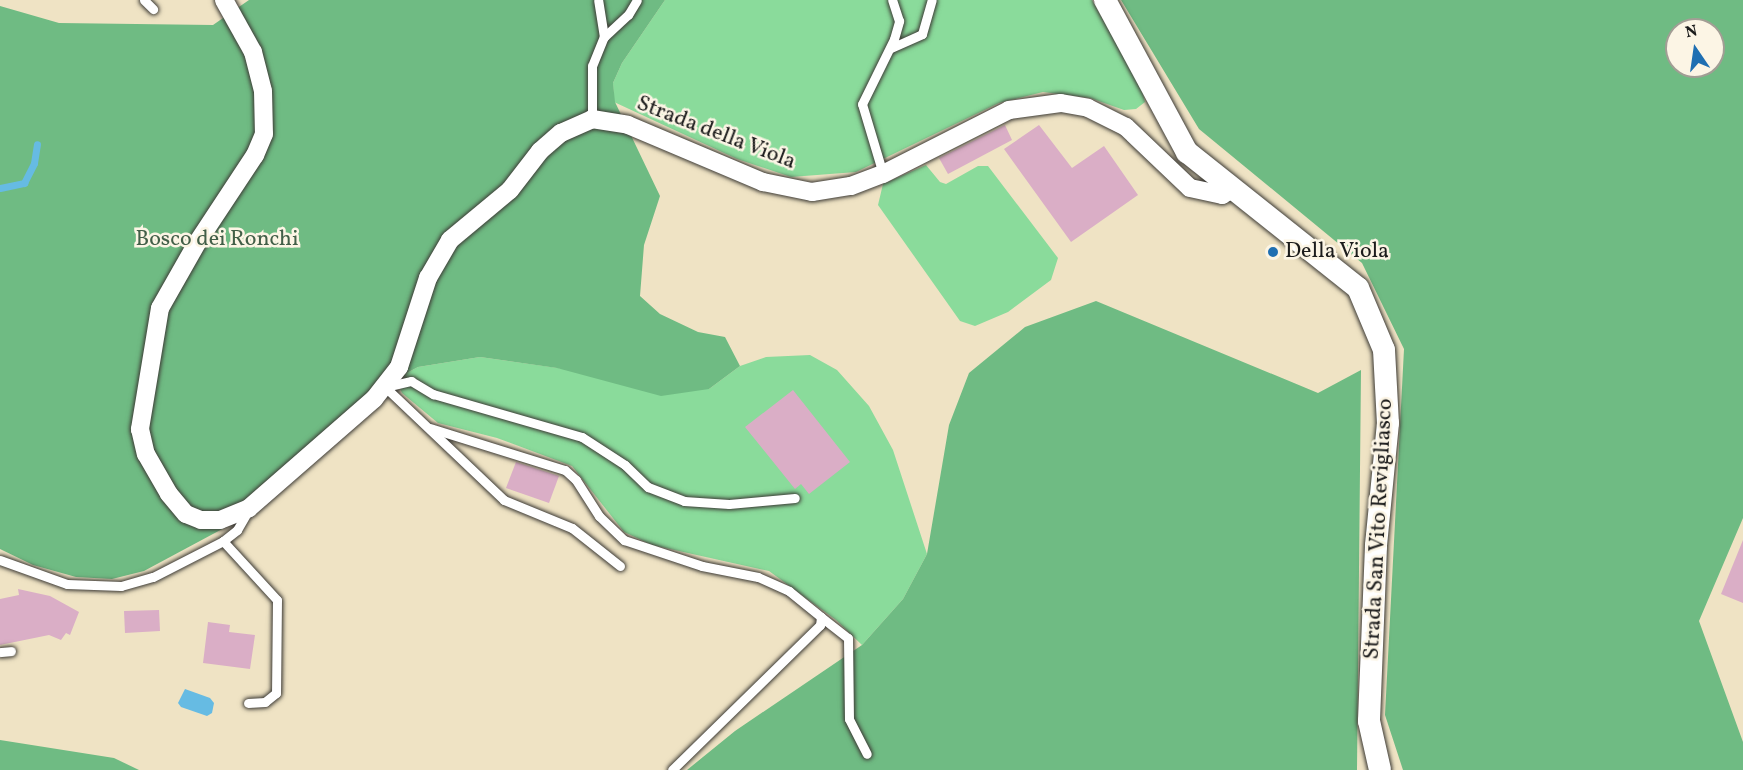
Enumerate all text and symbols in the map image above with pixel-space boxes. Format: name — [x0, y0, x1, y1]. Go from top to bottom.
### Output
north arrow — [1665, 18, 1725, 78]
text: N — [1683, 20, 1700, 44]
street label: Strada della Viola — [632, 90, 800, 176]
park label: Bosco dei Ronchi — [135, 227, 299, 253]
place label: Della Viola — [1285, 239, 1390, 265]
marker: Della Viola — [1266, 245, 1280, 259]
street label: Strada San Vito Revigliasco — [1359, 397, 1399, 661]

